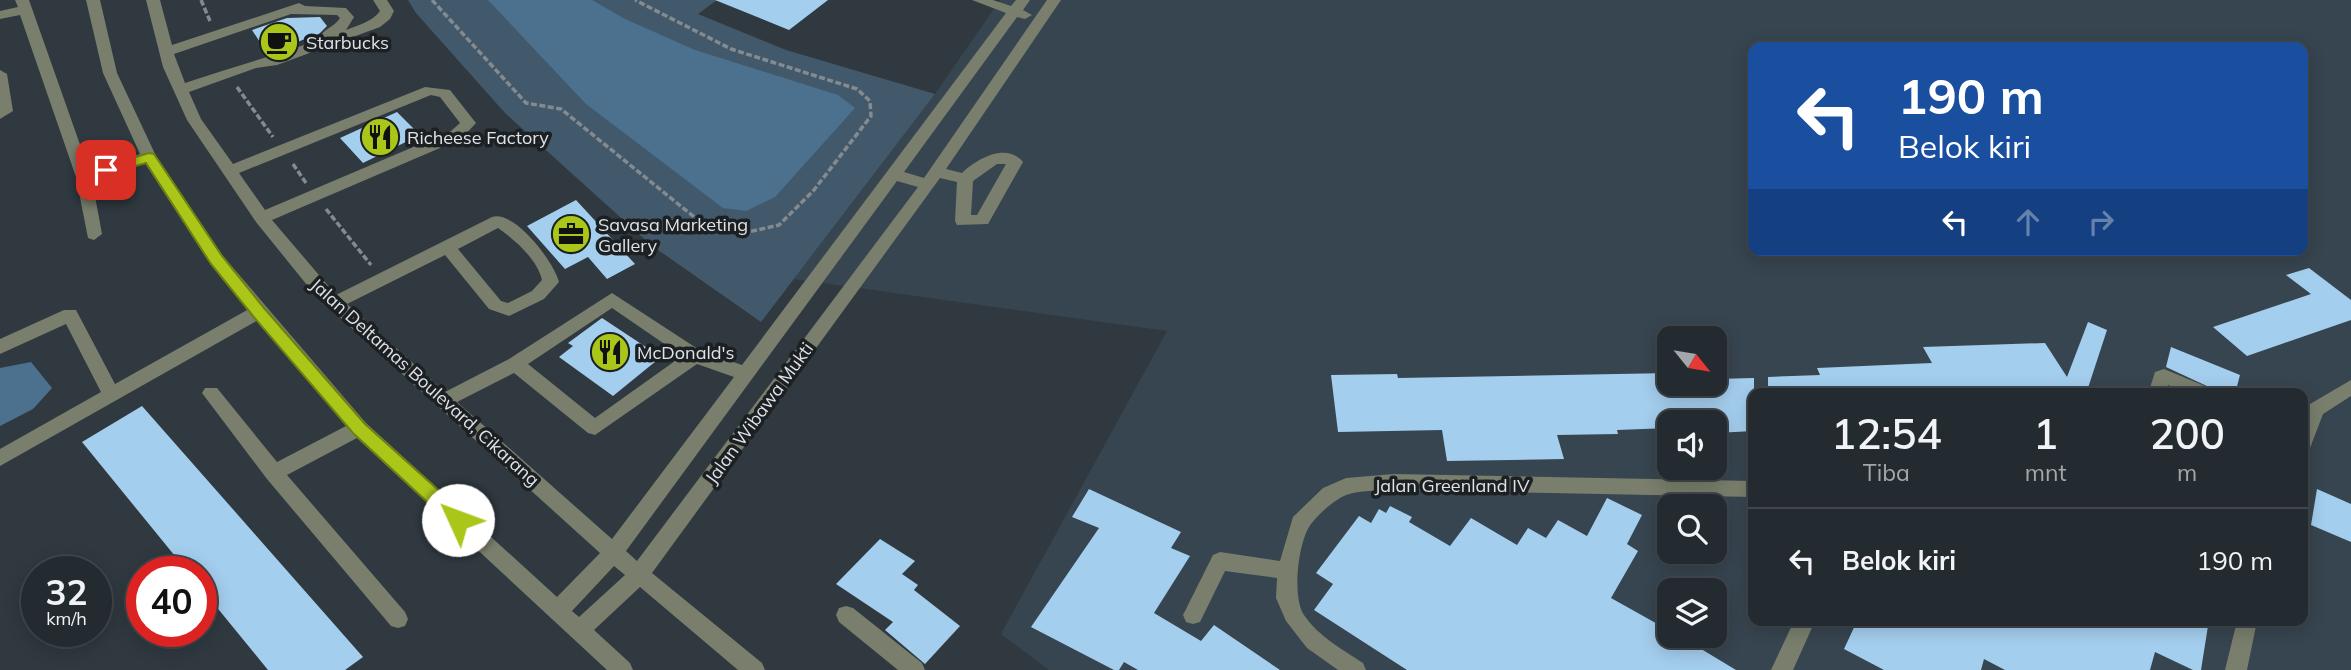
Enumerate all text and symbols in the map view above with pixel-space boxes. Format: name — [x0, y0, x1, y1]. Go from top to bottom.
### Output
cafe icon: Starbucks — [258, 21, 300, 63]
place label: Starbucks — [306, 31, 389, 54]
text: 190 m — [1898, 65, 2044, 126]
icon: left — [1783, 70, 1874, 161]
restaurant icon: Richeese Factory — [359, 116, 401, 158]
place label: Richeese Factory — [407, 126, 549, 149]
text: Belok kiri — [1898, 126, 2031, 166]
pin — [76, 140, 136, 200]
icon: arrive — [87, 151, 125, 189]
icon: left — [1936, 203, 1974, 241]
icon: ahead — [2009, 203, 2047, 241]
icon: right — [2082, 203, 2120, 241]
office icon: Savasa Marketing Gallery — [550, 213, 592, 255]
place label: Savasa Marketing Gallery — [598, 213, 748, 257]
street label: Jalan Deltamas Boulevard, Cikarang — [306, 273, 544, 491]
north arrow — [1657, 326, 1727, 396]
map controls — [1657, 326, 1727, 648]
restaurant icon: McDonald's — [589, 331, 631, 373]
street label: Jalan Wibawa Mukti — [700, 338, 818, 488]
place label: McDonald's — [637, 341, 734, 364]
text: 12:54 — [1831, 407, 1942, 460]
text: 1 — [2033, 407, 2058, 460]
text: 200 — [2149, 407, 2225, 460]
button: sound — [1657, 410, 1727, 480]
text: Tiba — [1863, 458, 1910, 487]
text: mnt — [2025, 458, 2066, 487]
text: m — [2177, 458, 2197, 487]
street label: Jalan Greenland IV — [1374, 474, 1530, 497]
position arrow — [421, 483, 495, 557]
button: search — [1657, 494, 1727, 564]
icon: left — [1783, 542, 1821, 580]
text: Belok kiri — [1842, 544, 1956, 577]
text: 190 m — [2197, 544, 2273, 577]
speed limit sign: 40 — [126, 556, 217, 647]
text: 32 — [45, 570, 88, 614]
button: layers — [1657, 578, 1727, 648]
text: km/h — [46, 607, 87, 630]

